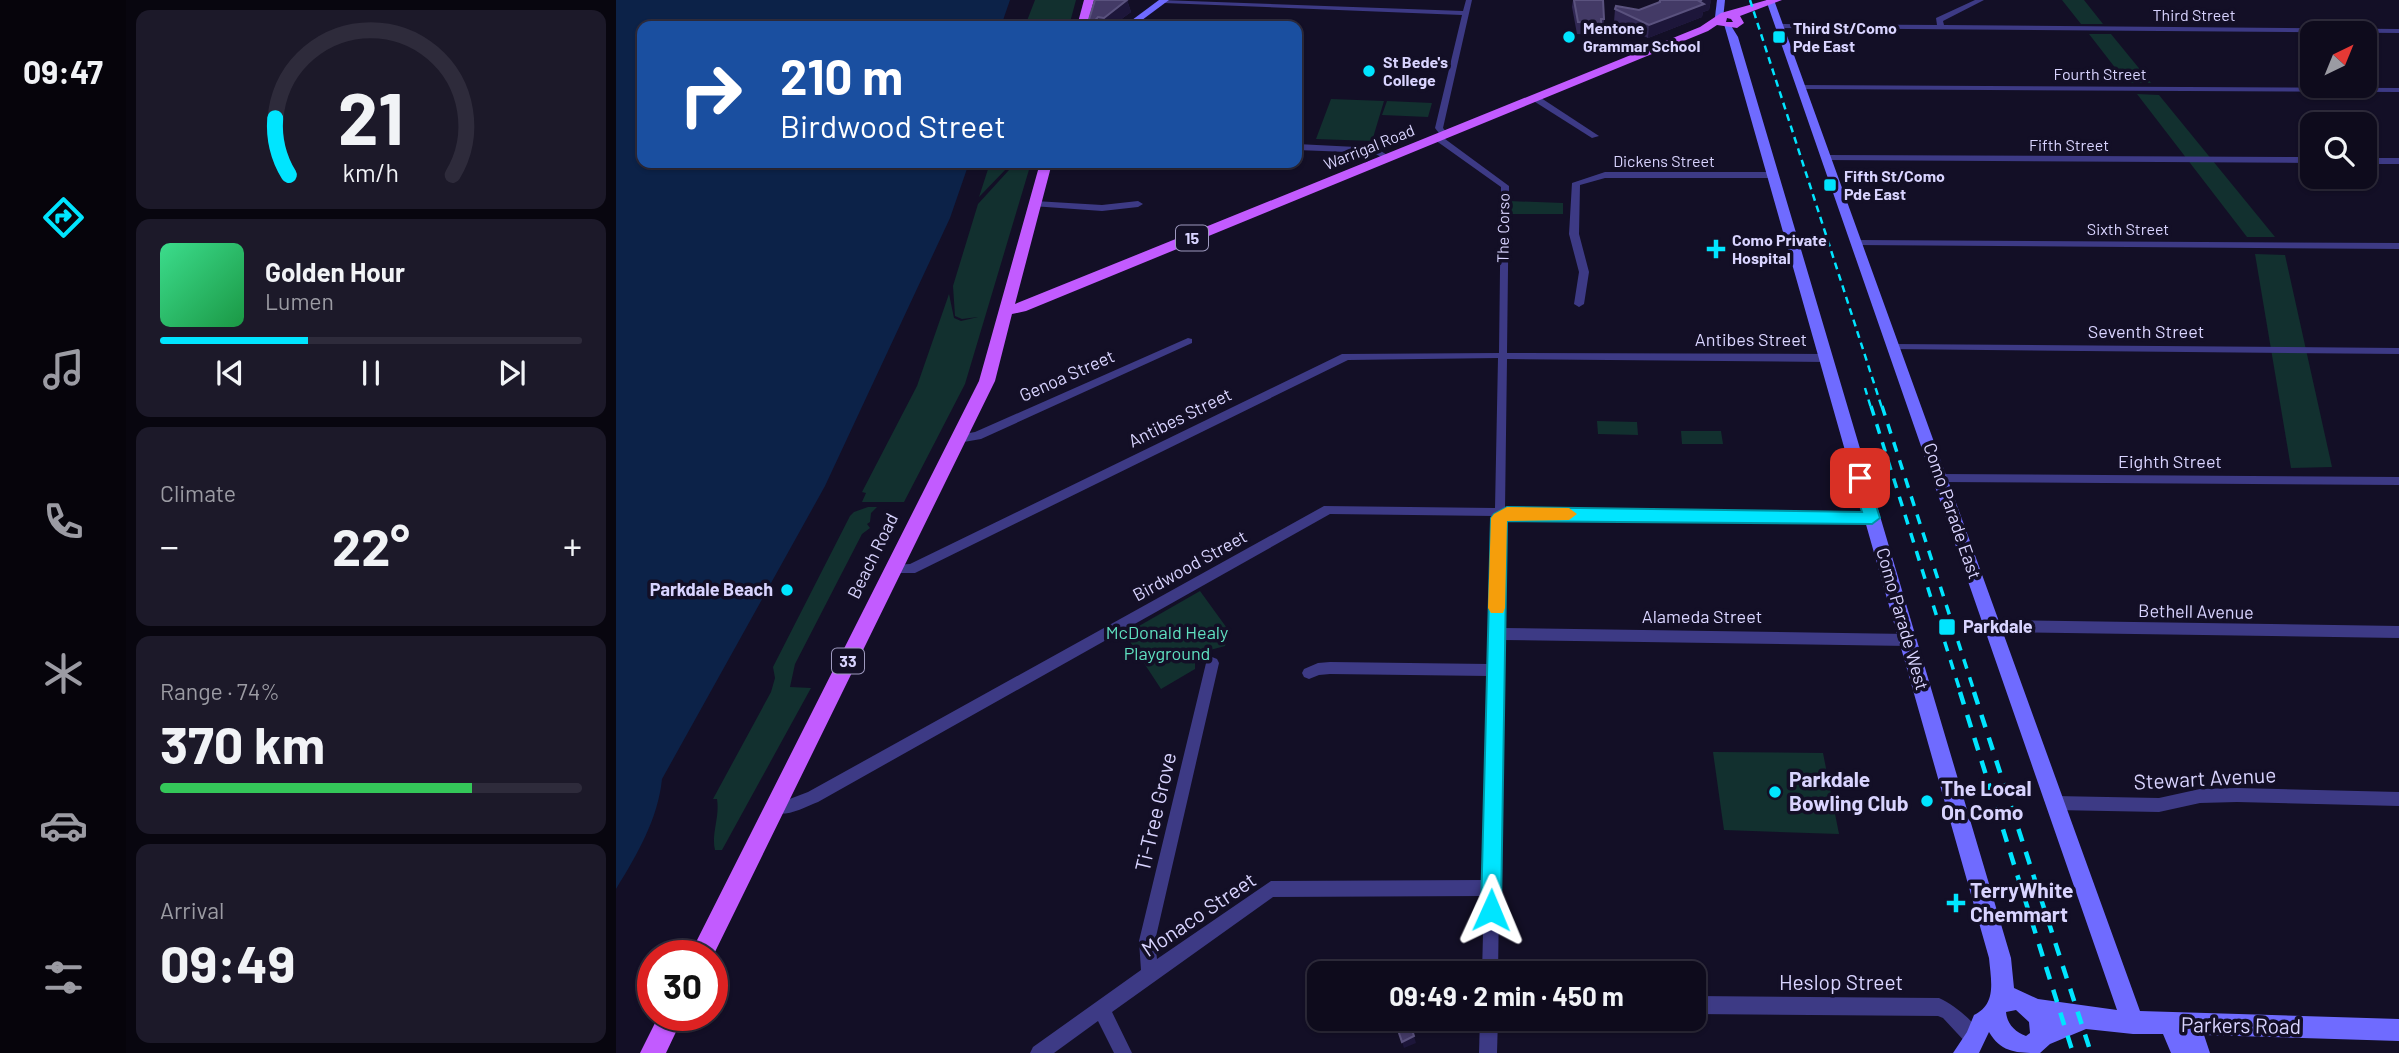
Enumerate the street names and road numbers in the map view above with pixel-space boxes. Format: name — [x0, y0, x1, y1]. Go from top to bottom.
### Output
street label: Third Street — [2152, 5, 2236, 24]
street label: Fourth Street — [2053, 64, 2147, 83]
street label: Warrigal Road — [1321, 120, 1417, 173]
street label: Fifth Street — [2029, 135, 2109, 154]
street label: Dickens Street — [1613, 151, 1715, 170]
street label: The Corso — [1492, 193, 1513, 263]
street label: Sixth Street — [2087, 219, 2169, 238]
road number: 15 — [1176, 226, 1208, 250]
street label: Seventh Street — [2088, 320, 2204, 342]
street label: Antibes Street — [1695, 328, 1807, 350]
street label: Genoa Street — [1016, 344, 1118, 406]
street label: Antibes Street — [1124, 383, 1235, 452]
street label: Como Parade East — [1919, 440, 1987, 582]
street label: Eighth Street — [2118, 450, 2222, 472]
street label: Beach Road — [842, 509, 902, 602]
street label: Birdwood Street — [1129, 525, 1250, 606]
street label: Como Parade West — [1872, 545, 1934, 692]
street label: Bethell Avenue — [2138, 599, 2254, 623]
street label: Alameda Street — [1642, 605, 1762, 627]
road number: 33 — [832, 648, 864, 674]
street label: Ti-Tree Grove — [1129, 750, 1180, 874]
street label: Stewart Avenue — [2133, 761, 2277, 794]
street label: Monaco Street — [1136, 866, 1260, 961]
street label: Heslop Street — [1779, 969, 1903, 994]
street label: Parkers Road — [2181, 1011, 2301, 1038]

